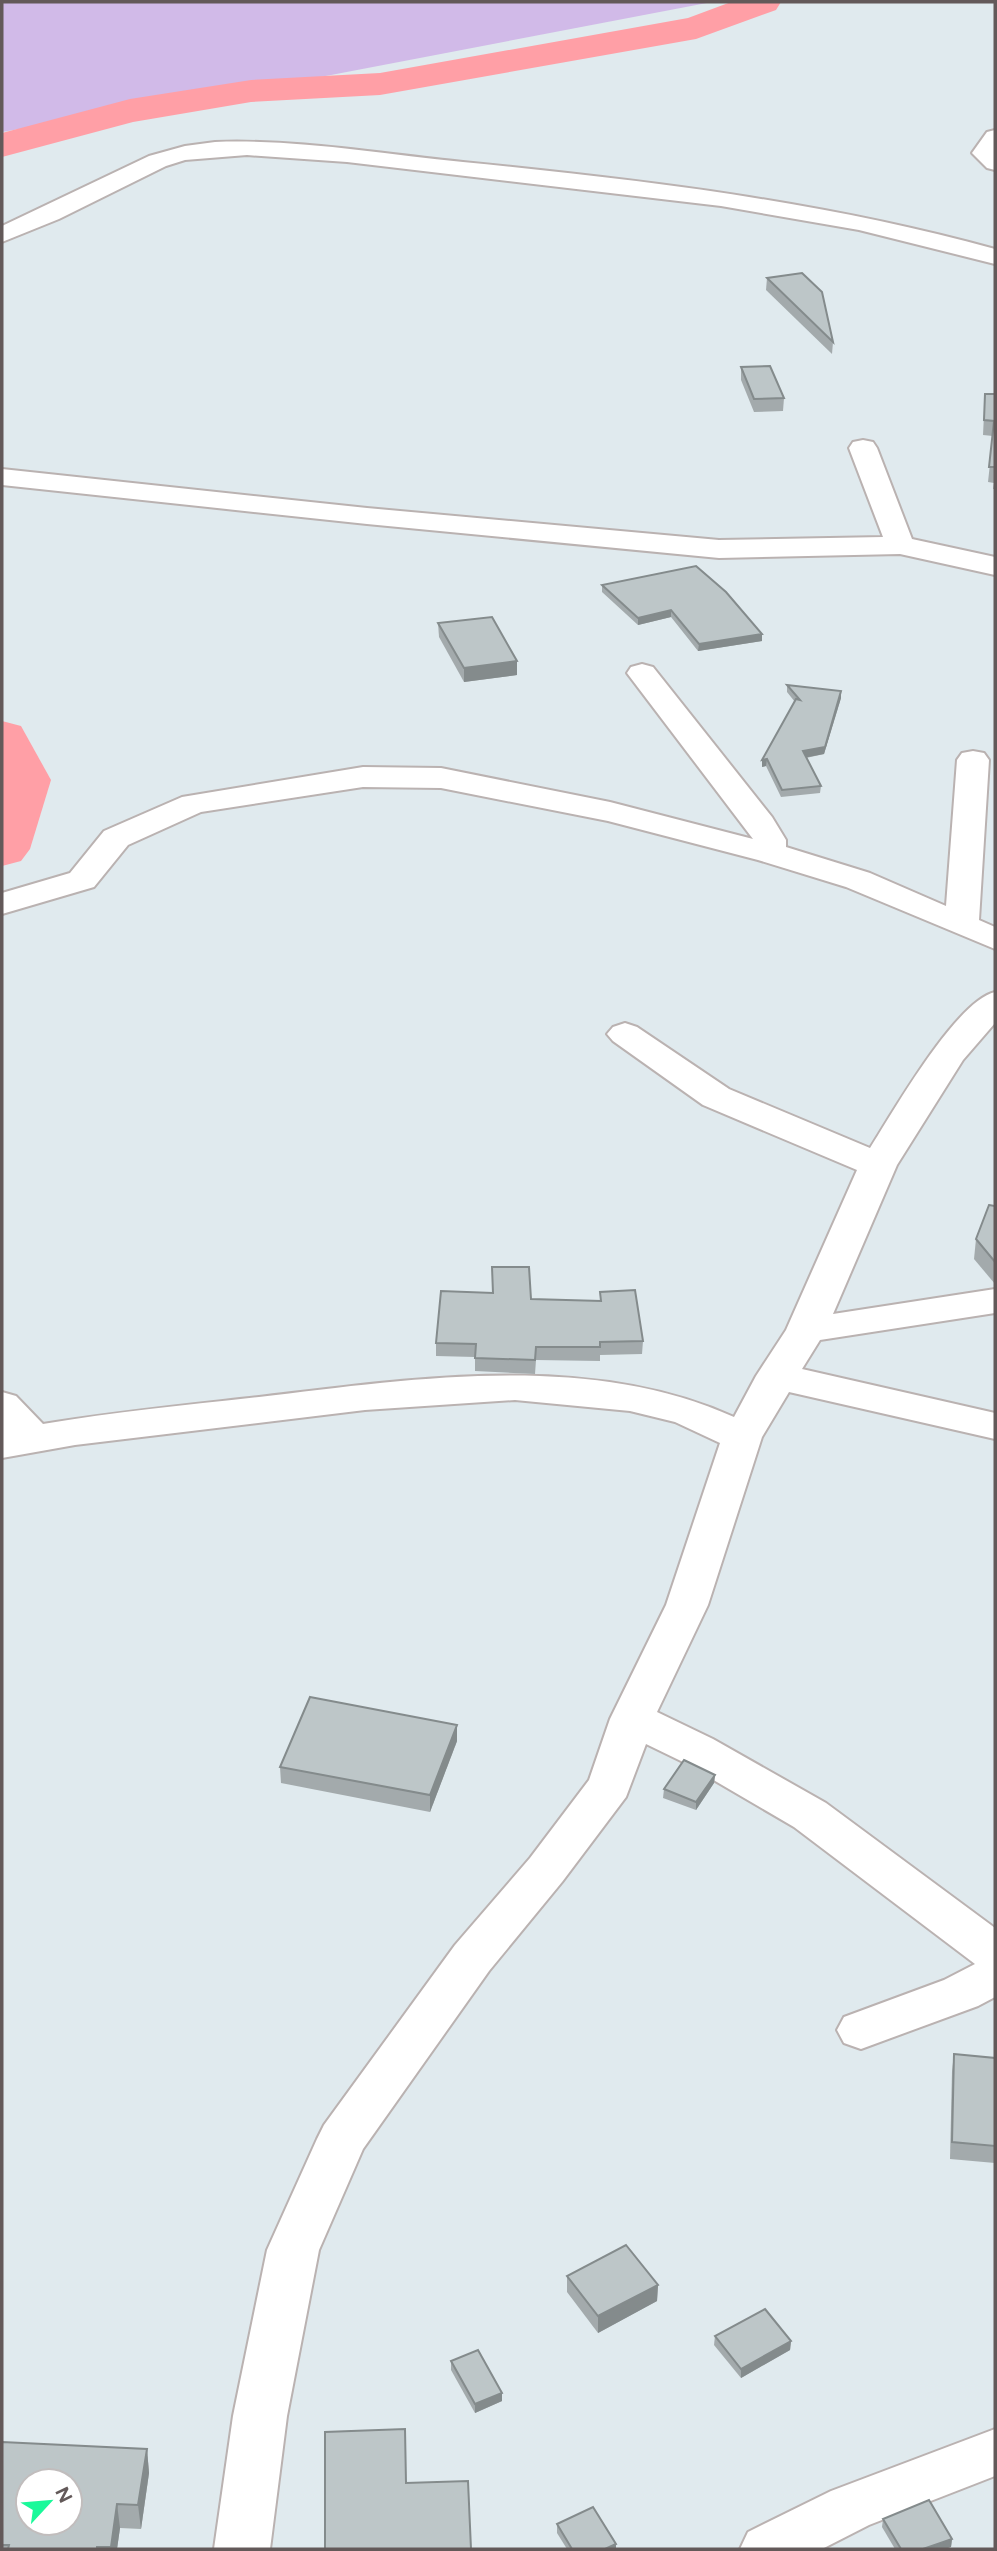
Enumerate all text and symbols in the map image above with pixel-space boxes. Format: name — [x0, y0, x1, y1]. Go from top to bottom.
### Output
north arrow — [14, 2467, 84, 2537]
text: N — [50, 2483, 77, 2506]

